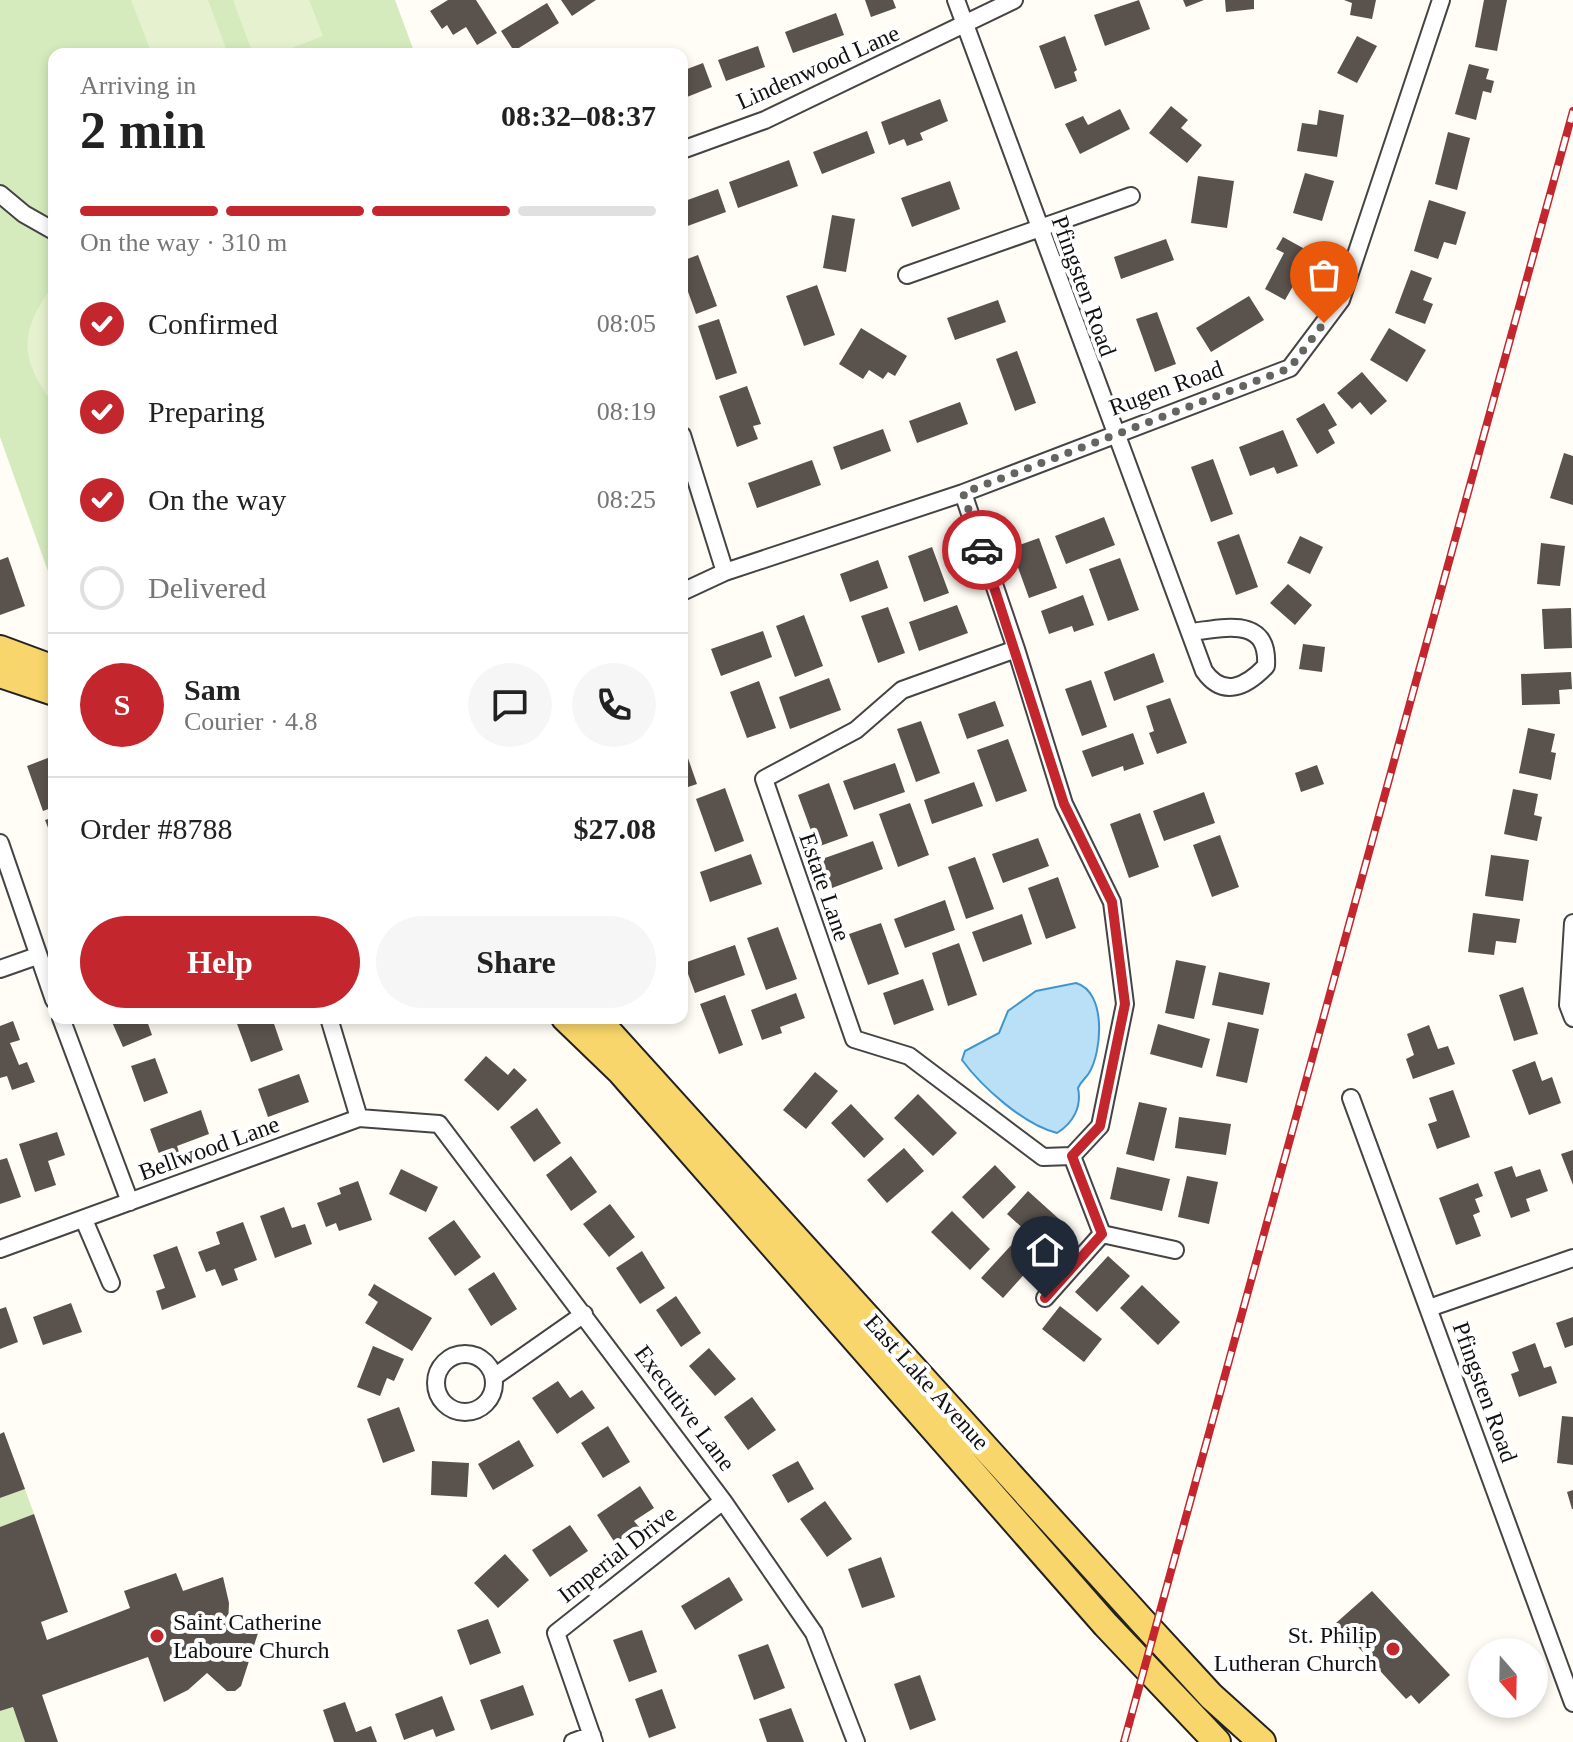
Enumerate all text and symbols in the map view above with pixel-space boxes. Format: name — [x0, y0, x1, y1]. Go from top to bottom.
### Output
street label: Lindenwood Lane — [733, 19, 903, 115]
text: Arriving in — [80, 71, 196, 100]
text: 08:32–08:37 — [501, 99, 656, 132]
text: 2 min — [80, 102, 206, 159]
street label: Pfingsten Road — [1047, 212, 1121, 360]
text: On the way · 310 m — [80, 228, 287, 257]
pin — [1290, 241, 1358, 323]
icon: bag — [1302, 253, 1346, 297]
icon: check — [80, 302, 124, 346]
text: Confirmed — [148, 307, 278, 340]
text: 08:05 — [597, 309, 656, 338]
street label: Rugen Road — [1105, 355, 1227, 421]
icon: check — [80, 390, 124, 434]
text: Preparing — [148, 395, 265, 428]
text: 08:19 — [597, 397, 656, 426]
icon: check — [80, 478, 124, 522]
text: On the way — [148, 483, 286, 516]
text: 08:25 — [597, 485, 656, 514]
courier — [942, 510, 1022, 590]
icon: car — [960, 528, 1004, 572]
text: Delivered — [148, 571, 266, 604]
button: chat — [468, 663, 552, 747]
button: phone — [572, 663, 656, 747]
text: Sam — [184, 673, 241, 706]
text: S — [114, 688, 130, 721]
text: Courier · 4.8 — [184, 707, 318, 736]
text: Order #8788 — [80, 812, 232, 845]
text: $27.08 — [574, 812, 656, 845]
street label: Estate Lane — [794, 830, 856, 944]
button: Help — [80, 916, 360, 1008]
button: Share — [376, 916, 656, 1008]
street label: Bellwood Lane — [135, 1111, 283, 1185]
pin — [1011, 1216, 1079, 1298]
icon: home — [1023, 1228, 1067, 1272]
street label: East Lake Avenue — [860, 1309, 994, 1455]
street label: Pfingsten Road — [1448, 1318, 1522, 1466]
street label: Executive Lane — [630, 1340, 740, 1476]
street label: Imperial Drive — [553, 1500, 681, 1608]
place label: Saint Catherine Laboure Church — [173, 1609, 330, 1663]
place label: St. Philip Lutheran Church — [1214, 1622, 1377, 1676]
marker: Saint Catherine Laboure Church — [148, 1627, 166, 1645]
north arrow — [1468, 1638, 1548, 1718]
map controls — [1468, 1638, 1548, 1718]
marker: St. Philip Lutheran Church — [1384, 1640, 1402, 1658]

